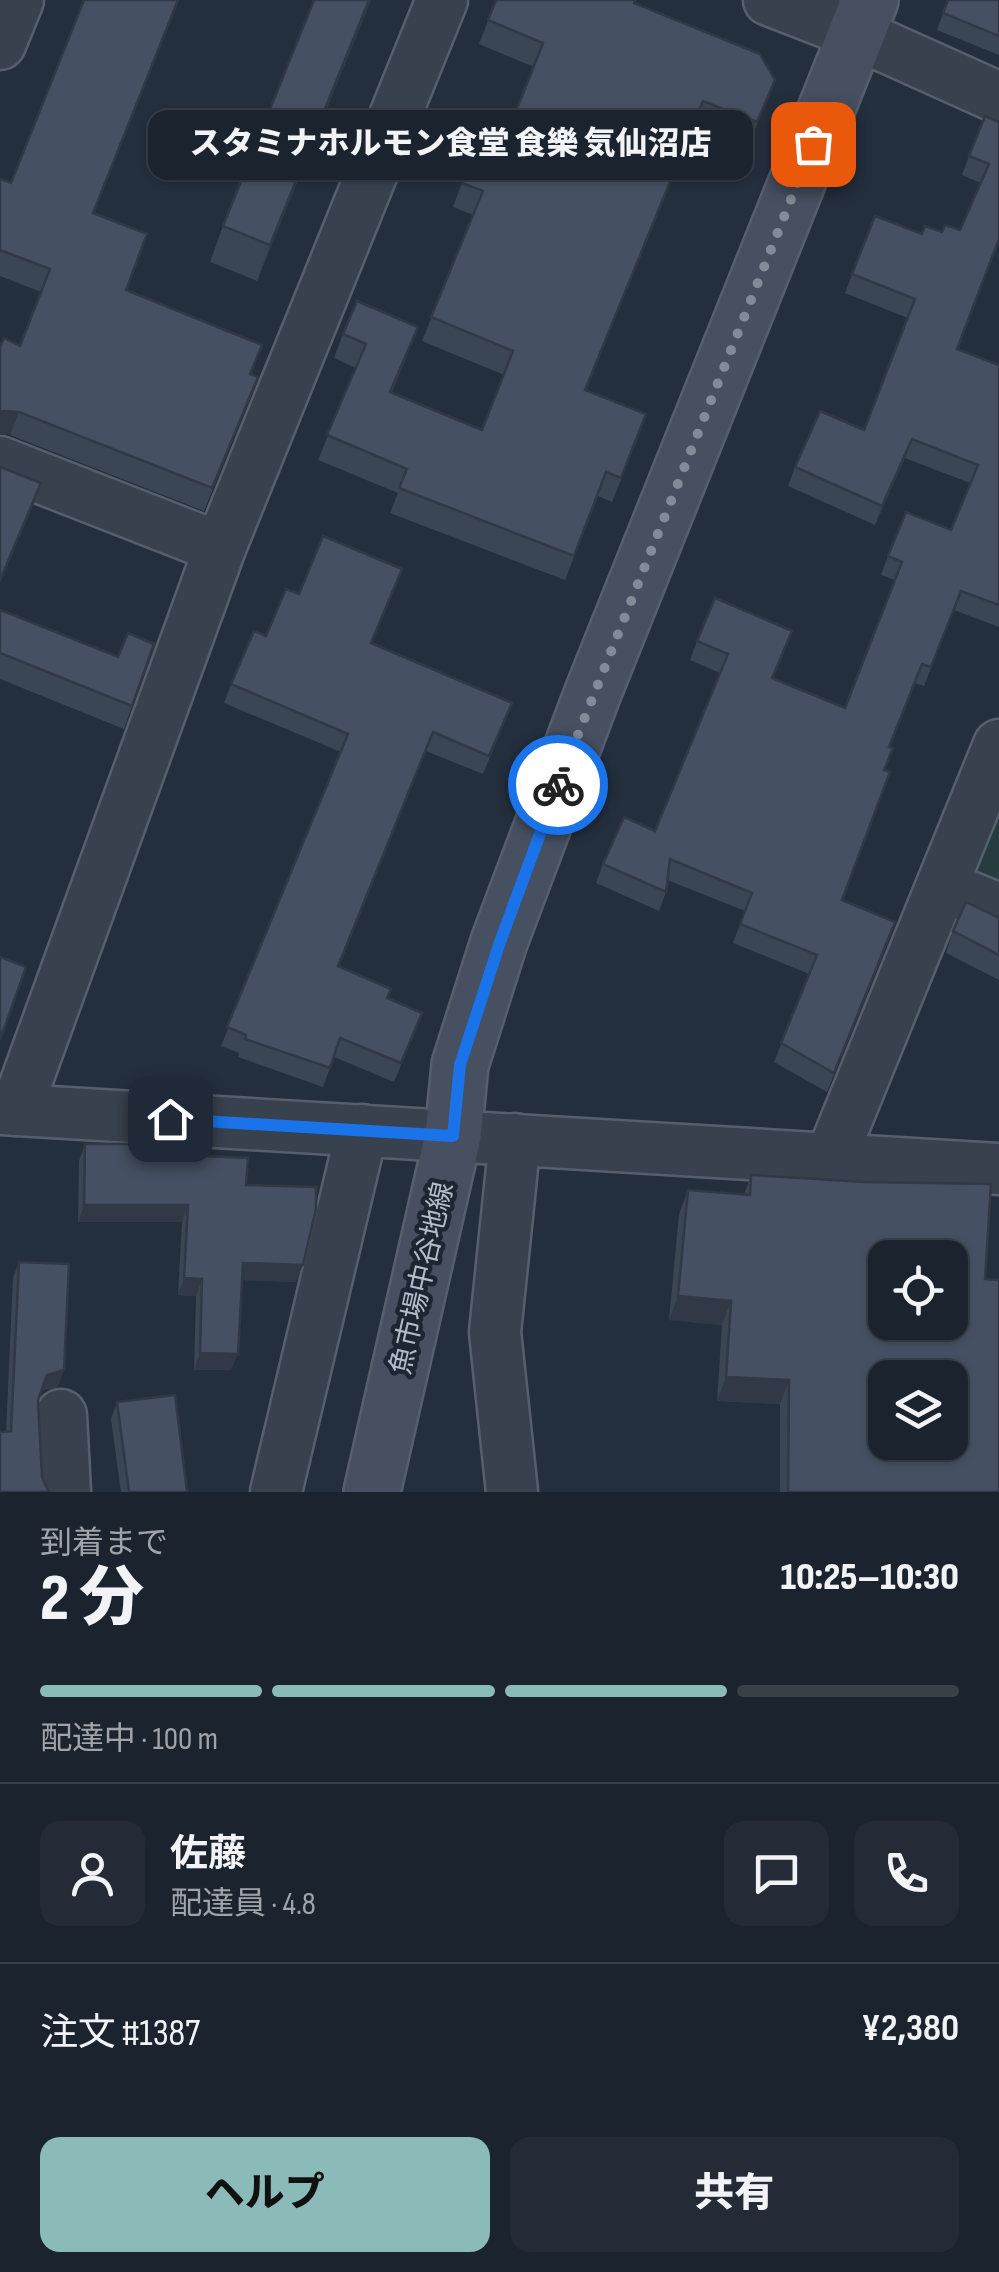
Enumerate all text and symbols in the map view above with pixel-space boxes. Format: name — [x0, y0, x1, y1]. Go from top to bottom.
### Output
pin — [771, 102, 856, 187]
callout: スタミナホルモン食堂 食樂 気仙沼店 — [148, 109, 753, 179]
icon: bag — [786, 117, 841, 172]
text: スタミナホルモン食堂 食樂 気仙沼店 — [190, 125, 711, 164]
courier — [508, 735, 608, 835]
icon: bike — [531, 758, 586, 813]
pin — [128, 1077, 213, 1162]
icon: home — [143, 1092, 198, 1147]
street label: 魚市場中谷地線 — [384, 1179, 461, 1378]
map controls — [868, 1240, 968, 1460]
button: locate — [868, 1240, 968, 1340]
button: layers — [868, 1360, 968, 1460]
text: 到着まで — [40, 1524, 168, 1563]
text: 10:25–10:30 — [780, 1555, 959, 1600]
text: 2 分 — [40, 1561, 144, 1639]
text: 配達中 · 100 m — [40, 1720, 218, 1759]
button: person — [40, 1821, 145, 1926]
button: chat — [724, 1821, 829, 1926]
button: phone — [854, 1821, 959, 1926]
text: 佐藤 — [170, 1832, 246, 1877]
text: 配達員 · 4.8 — [170, 1885, 316, 1924]
text: ¥2,380 — [861, 2006, 959, 2051]
text: 注文 #1387 — [40, 2011, 200, 2056]
button: ヘルプ — [40, 2137, 490, 2252]
button: 共有 — [510, 2137, 959, 2252]

